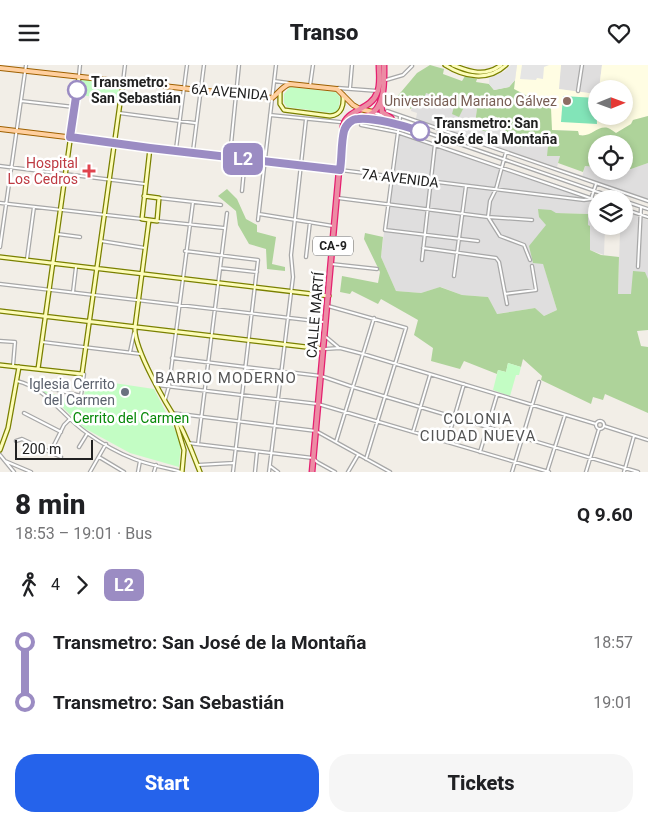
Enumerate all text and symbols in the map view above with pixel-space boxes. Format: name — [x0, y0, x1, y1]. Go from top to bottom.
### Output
icon: menu — [15, 19, 43, 47]
icon: heart — [605, 19, 633, 47]
text: Transo — [290, 20, 358, 45]
place label: Transmetro: San Sebastián — [91, 74, 181, 106]
marker: Transmetro: San Sebastián — [67, 80, 87, 100]
north arrow — [588, 80, 632, 125]
map controls — [588, 80, 633, 235]
street label: 6A AVENIDA — [191, 81, 269, 103]
place label: Universidad Mariano Gálvez — [384, 93, 557, 109]
marker: Universidad Mariano Gálvez — [561, 95, 573, 107]
place label: Transmetro: San José de la Montaña — [434, 115, 558, 147]
marker: Transmetro: San José de la Montaña — [410, 121, 430, 141]
button: locate — [588, 135, 633, 180]
line badge: L2 — [220, 143, 266, 175]
text: L2 — [233, 148, 253, 169]
place label: Hospital Los Cedros — [8, 155, 78, 187]
marker: Hospital Los Cedros — [82, 164, 96, 178]
street label: 7A AVENIDA — [360, 165, 440, 191]
button: layers — [588, 190, 633, 235]
road number: CA-9 — [313, 237, 353, 255]
street label: CALLE MARTÍ — [302, 270, 327, 359]
district label: BARRIO MODERNO — [155, 369, 297, 387]
place label: Iglesia Cerrito del Carmen — [29, 376, 115, 408]
marker: Iglesia Cerrito del Carmen — [119, 386, 131, 398]
park label: Cerrito del Carmen — [73, 410, 189, 426]
district label: COLONIA CIUDAD NUEVA — [420, 410, 536, 445]
scale bar — [15, 437, 92, 460]
text: 200 m — [22, 441, 61, 457]
text: 8 min — [15, 488, 86, 521]
text: Q 9.60 — [577, 503, 633, 526]
text: 18:53 – 19:01 · Bus — [15, 524, 152, 543]
icon: walk — [15, 571, 43, 599]
icon: forward — [68, 571, 96, 599]
text: L2 — [114, 574, 134, 595]
text: 4 — [51, 575, 60, 594]
text: Transmetro: San José de la Montaña — [53, 631, 366, 654]
text: 18:57 — [593, 633, 633, 652]
text: Transmetro: San Sebastián — [53, 691, 284, 714]
text: 19:01 — [593, 693, 633, 712]
button: Start — [15, 754, 319, 812]
button: Tickets — [329, 754, 633, 812]

